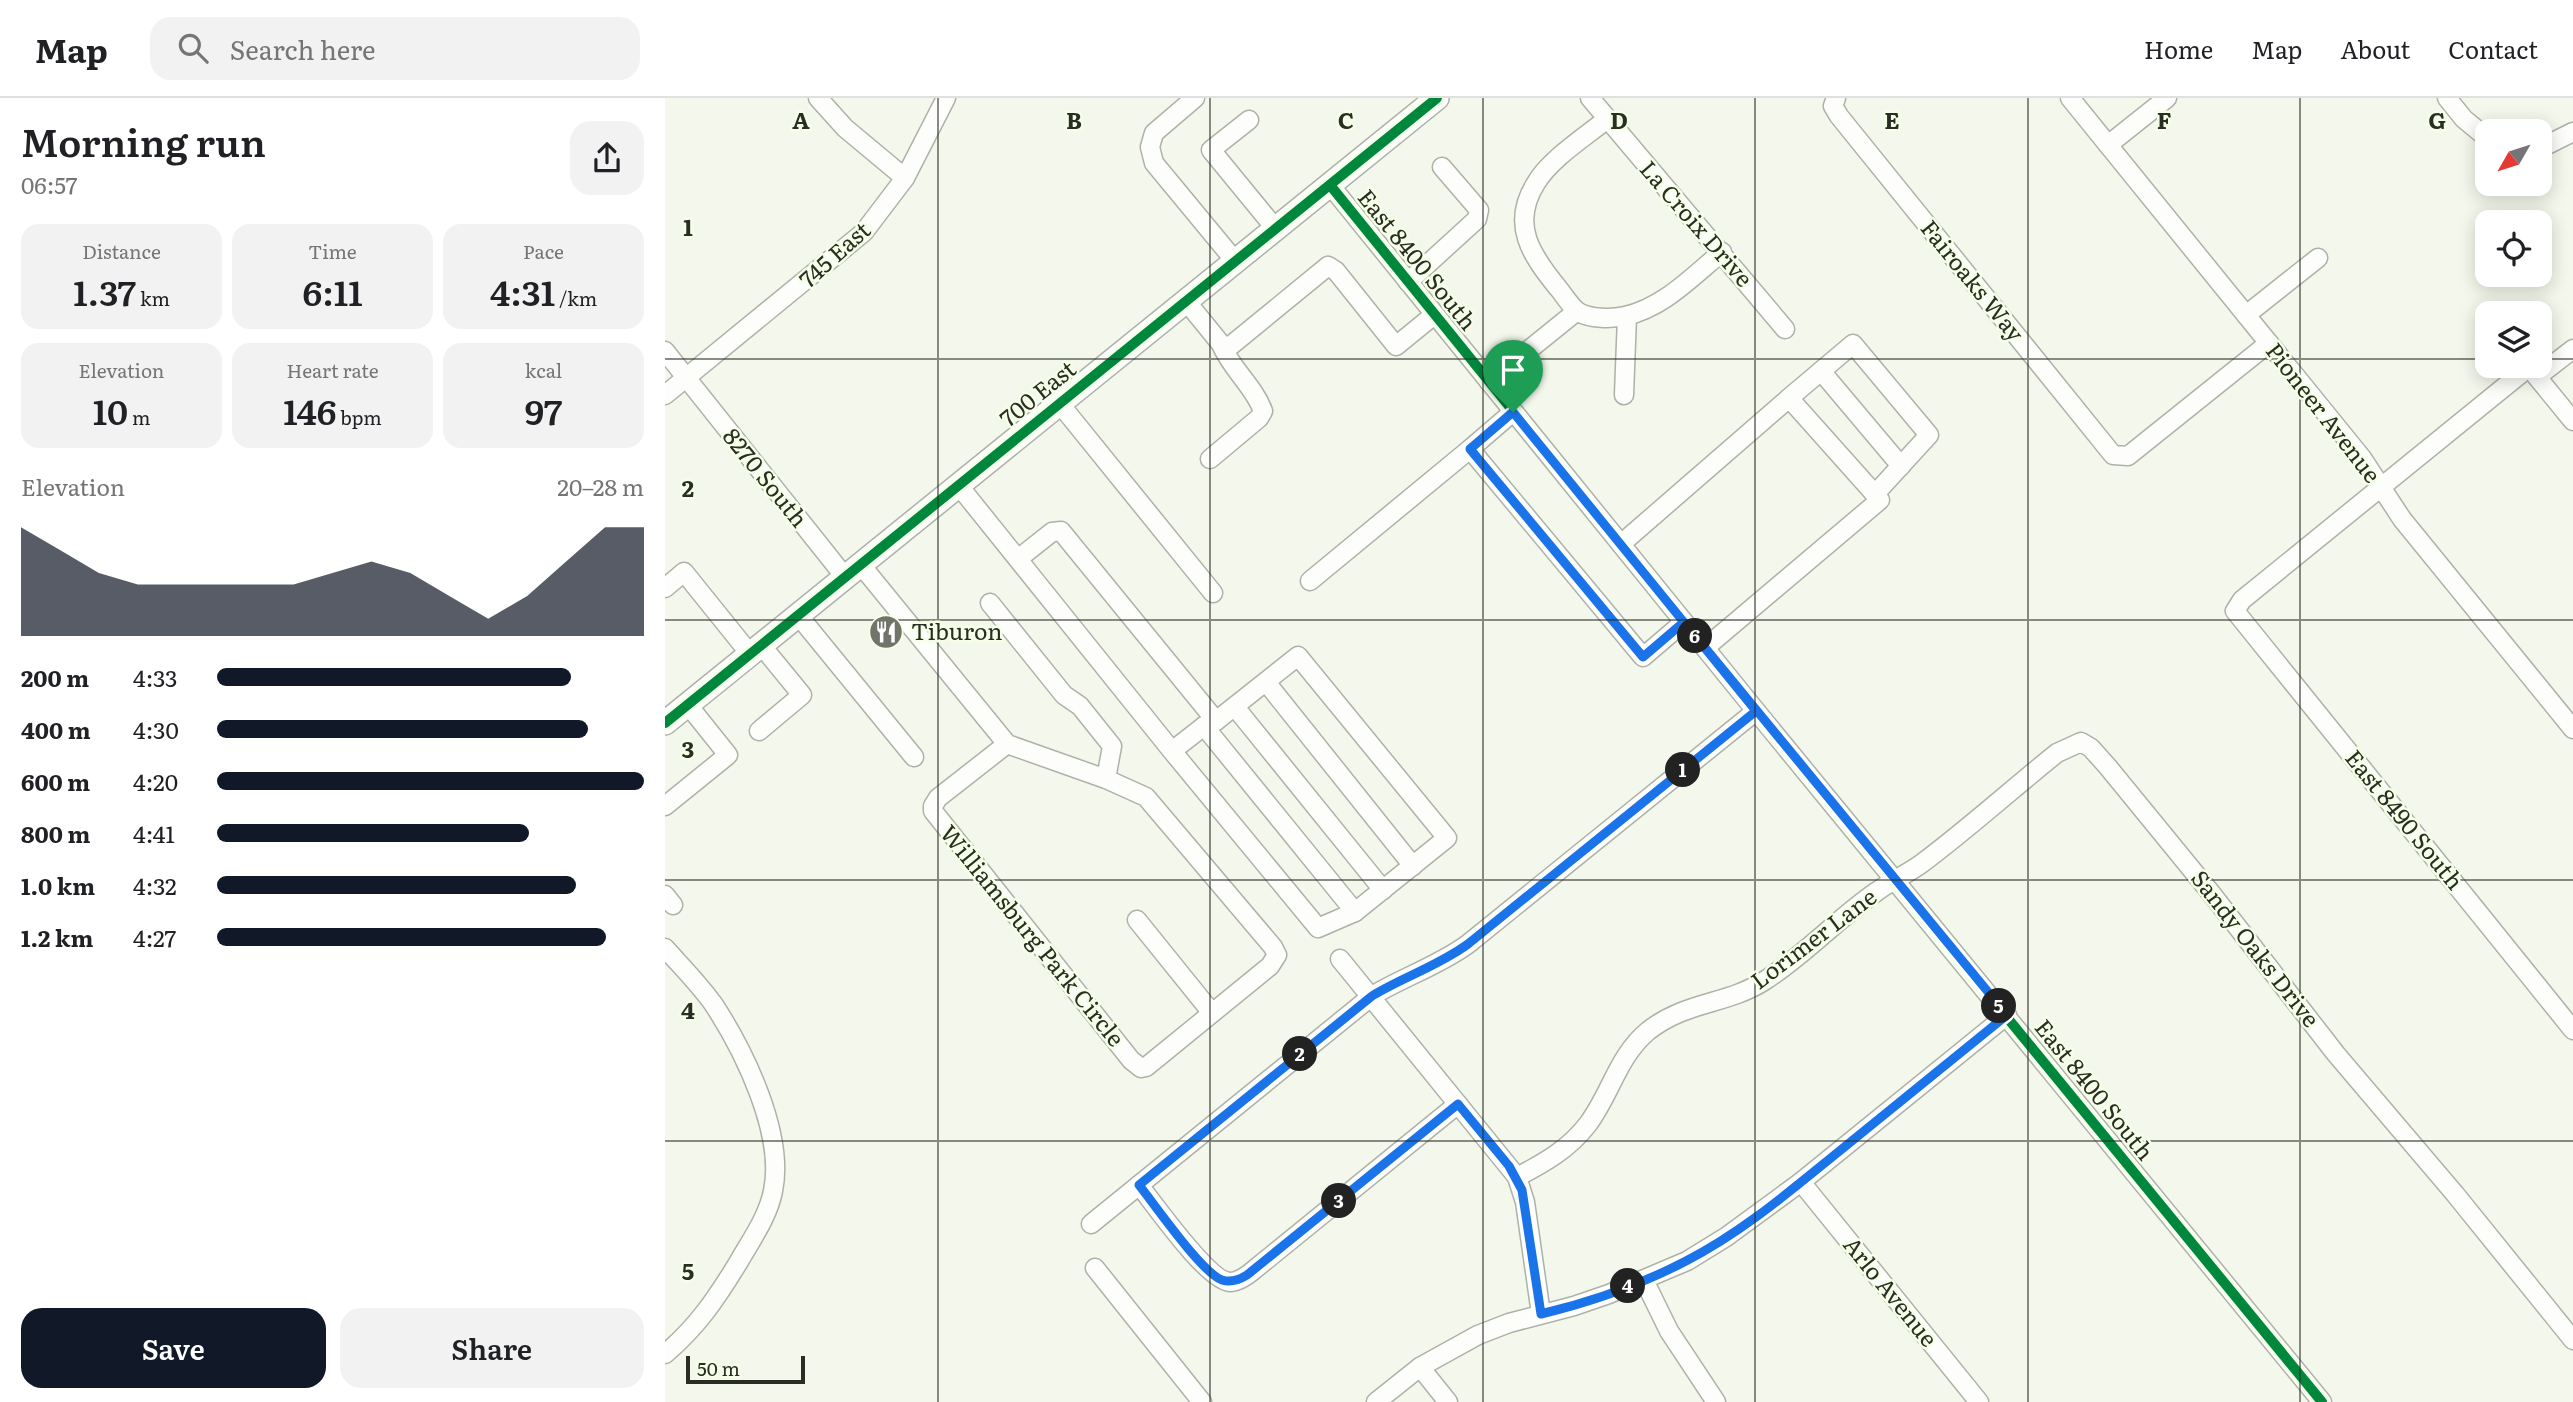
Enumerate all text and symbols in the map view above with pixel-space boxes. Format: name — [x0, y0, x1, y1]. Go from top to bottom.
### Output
search box — [150, 17, 640, 80]
text: Map — [35, 24, 108, 73]
icon: search — [174, 29, 212, 67]
text: Search here — [230, 29, 376, 68]
text: Home — [2144, 31, 2213, 66]
text: Map — [2251, 31, 2302, 66]
text: About — [2340, 31, 2410, 66]
text: Contact — [2448, 31, 2538, 66]
text: A — [792, 102, 810, 136]
text: B — [1066, 102, 1082, 136]
text: C — [1338, 102, 1354, 136]
text: D — [1610, 102, 1628, 136]
text: E — [1884, 102, 1900, 136]
text: F — [2157, 102, 2172, 136]
text: G — [2428, 102, 2446, 136]
text: Morning run — [21, 112, 266, 169]
north arrow — [2475, 119, 2551, 196]
map controls — [2475, 119, 2552, 378]
button: share — [570, 121, 644, 195]
street label: La Croix Drive — [1633, 152, 1762, 293]
text: 06:57 — [21, 167, 78, 201]
street label: East 8400 South — [1351, 181, 1486, 337]
text: 1 — [683, 209, 693, 243]
button: locate — [2475, 210, 2552, 287]
street label: 745 East — [791, 212, 877, 295]
street label: Fairoaks Way — [1914, 212, 2034, 349]
text: Distance — [82, 237, 161, 265]
text: Time — [308, 237, 357, 265]
text: Pace — [523, 237, 564, 265]
text: 1.37 — [73, 265, 136, 317]
text: 6:11 — [302, 265, 363, 317]
text: 4:31 — [490, 265, 555, 317]
text: km — [136, 284, 170, 312]
text: /km — [555, 284, 597, 312]
button: layers — [2475, 301, 2552, 378]
street label: Pioneer Avenue — [2259, 334, 2390, 489]
pin — [1483, 340, 1543, 412]
street label: 700 East — [991, 351, 1083, 434]
icon: arrive — [1494, 351, 1532, 389]
text: Elevation — [79, 356, 164, 384]
text: Heart rate — [286, 356, 379, 384]
text: kcal — [525, 356, 562, 384]
text: 10 — [93, 384, 128, 436]
text: 146 — [283, 384, 337, 436]
text: 97 — [525, 384, 562, 436]
text: m — [128, 403, 150, 431]
text: bpm — [337, 403, 382, 431]
street label: 8270 South — [716, 420, 817, 534]
text: Elevation — [21, 469, 125, 503]
text: 20–28 m — [557, 469, 644, 503]
text: 2 — [682, 470, 694, 504]
restaurant icon: Tiburon — [867, 613, 905, 651]
place label: Tiburon — [911, 613, 1003, 647]
pin: 6 — [1677, 618, 1713, 654]
text: 6 — [1689, 621, 1700, 649]
text: 200 m — [21, 660, 89, 694]
text: 4:33 — [133, 660, 177, 694]
text: 400 m — [21, 712, 91, 746]
text: 4:30 — [133, 712, 179, 746]
text: 3 — [682, 731, 694, 765]
street label: East 8490 South — [2338, 741, 2473, 896]
pin: 1 — [1665, 752, 1701, 788]
text: 1 — [1679, 755, 1686, 783]
text: 600 m — [21, 764, 90, 798]
text: 4:20 — [133, 764, 178, 798]
text: 800 m — [21, 816, 90, 850]
text: 4:41 — [133, 816, 175, 850]
street label: Williamsburg Park Circle — [933, 817, 1134, 1053]
street label: Sandy Oaks Drive — [2184, 862, 2329, 1034]
text: 1.0 km — [21, 868, 95, 902]
text: 4:32 — [133, 868, 177, 902]
street label: Lorimer Lane — [1743, 879, 1883, 996]
text: 1.2 km — [21, 920, 93, 954]
text: 4:27 — [133, 920, 176, 954]
pin: 5 — [1981, 988, 2017, 1024]
text: 5 — [1993, 991, 2004, 1019]
text: 4 — [681, 992, 695, 1026]
street label: East 8400 South — [2028, 1011, 2163, 1167]
pin: 2 — [1283, 1037, 1317, 1072]
text: 2 — [1294, 1039, 1305, 1067]
pin: 3 — [1321, 1184, 1357, 1218]
text: 3 — [1333, 1186, 1344, 1214]
street label: Arlo Avenue — [1836, 1228, 1947, 1353]
text: 5 — [682, 1253, 694, 1287]
pin: 4 — [1611, 1268, 1646, 1304]
text: 4 — [1622, 1271, 1633, 1299]
button: Save — [21, 1308, 326, 1388]
button: Share — [340, 1308, 644, 1388]
scale bar — [686, 1353, 805, 1385]
text: 50 m — [697, 1354, 740, 1382]

